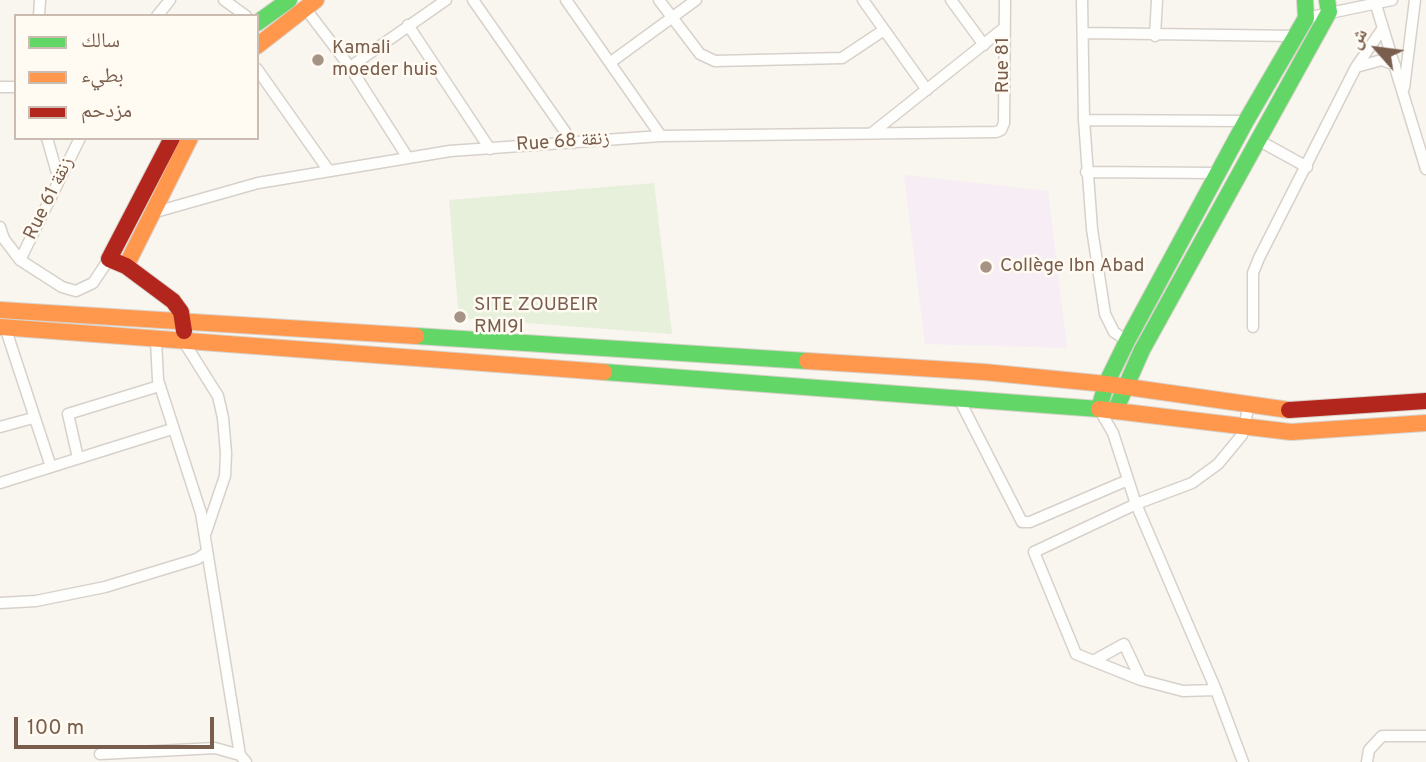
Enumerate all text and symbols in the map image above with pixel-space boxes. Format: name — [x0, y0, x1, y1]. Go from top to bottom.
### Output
legend — [14, 14, 259, 140]
north arrow — [1342, 14, 1412, 84]
text: ش — [1343, 25, 1374, 54]
text: سالك — [81, 28, 120, 55]
street label: Rue 81 — [993, 37, 1015, 93]
place label: Kamali moeder huis — [332, 38, 438, 82]
marker: Kamali moeder huis — [310, 52, 326, 68]
text: بطيء — [81, 63, 124, 90]
text: مزدحم — [81, 98, 132, 125]
street label: Rue 68 زنقة — [516, 128, 610, 158]
street label: Rue 61 زنقة — [20, 154, 80, 244]
place label: Collège Ibn Abad — [1000, 256, 1144, 278]
marker: Collège Ibn Abad — [978, 259, 994, 275]
place label: SITE ZOUBEIR RMI9I — [474, 295, 598, 339]
marker: SITE ZOUBEIR RMI9I — [452, 309, 468, 325]
scale bar — [18, 702, 217, 746]
text: 100 m — [27, 715, 84, 742]

